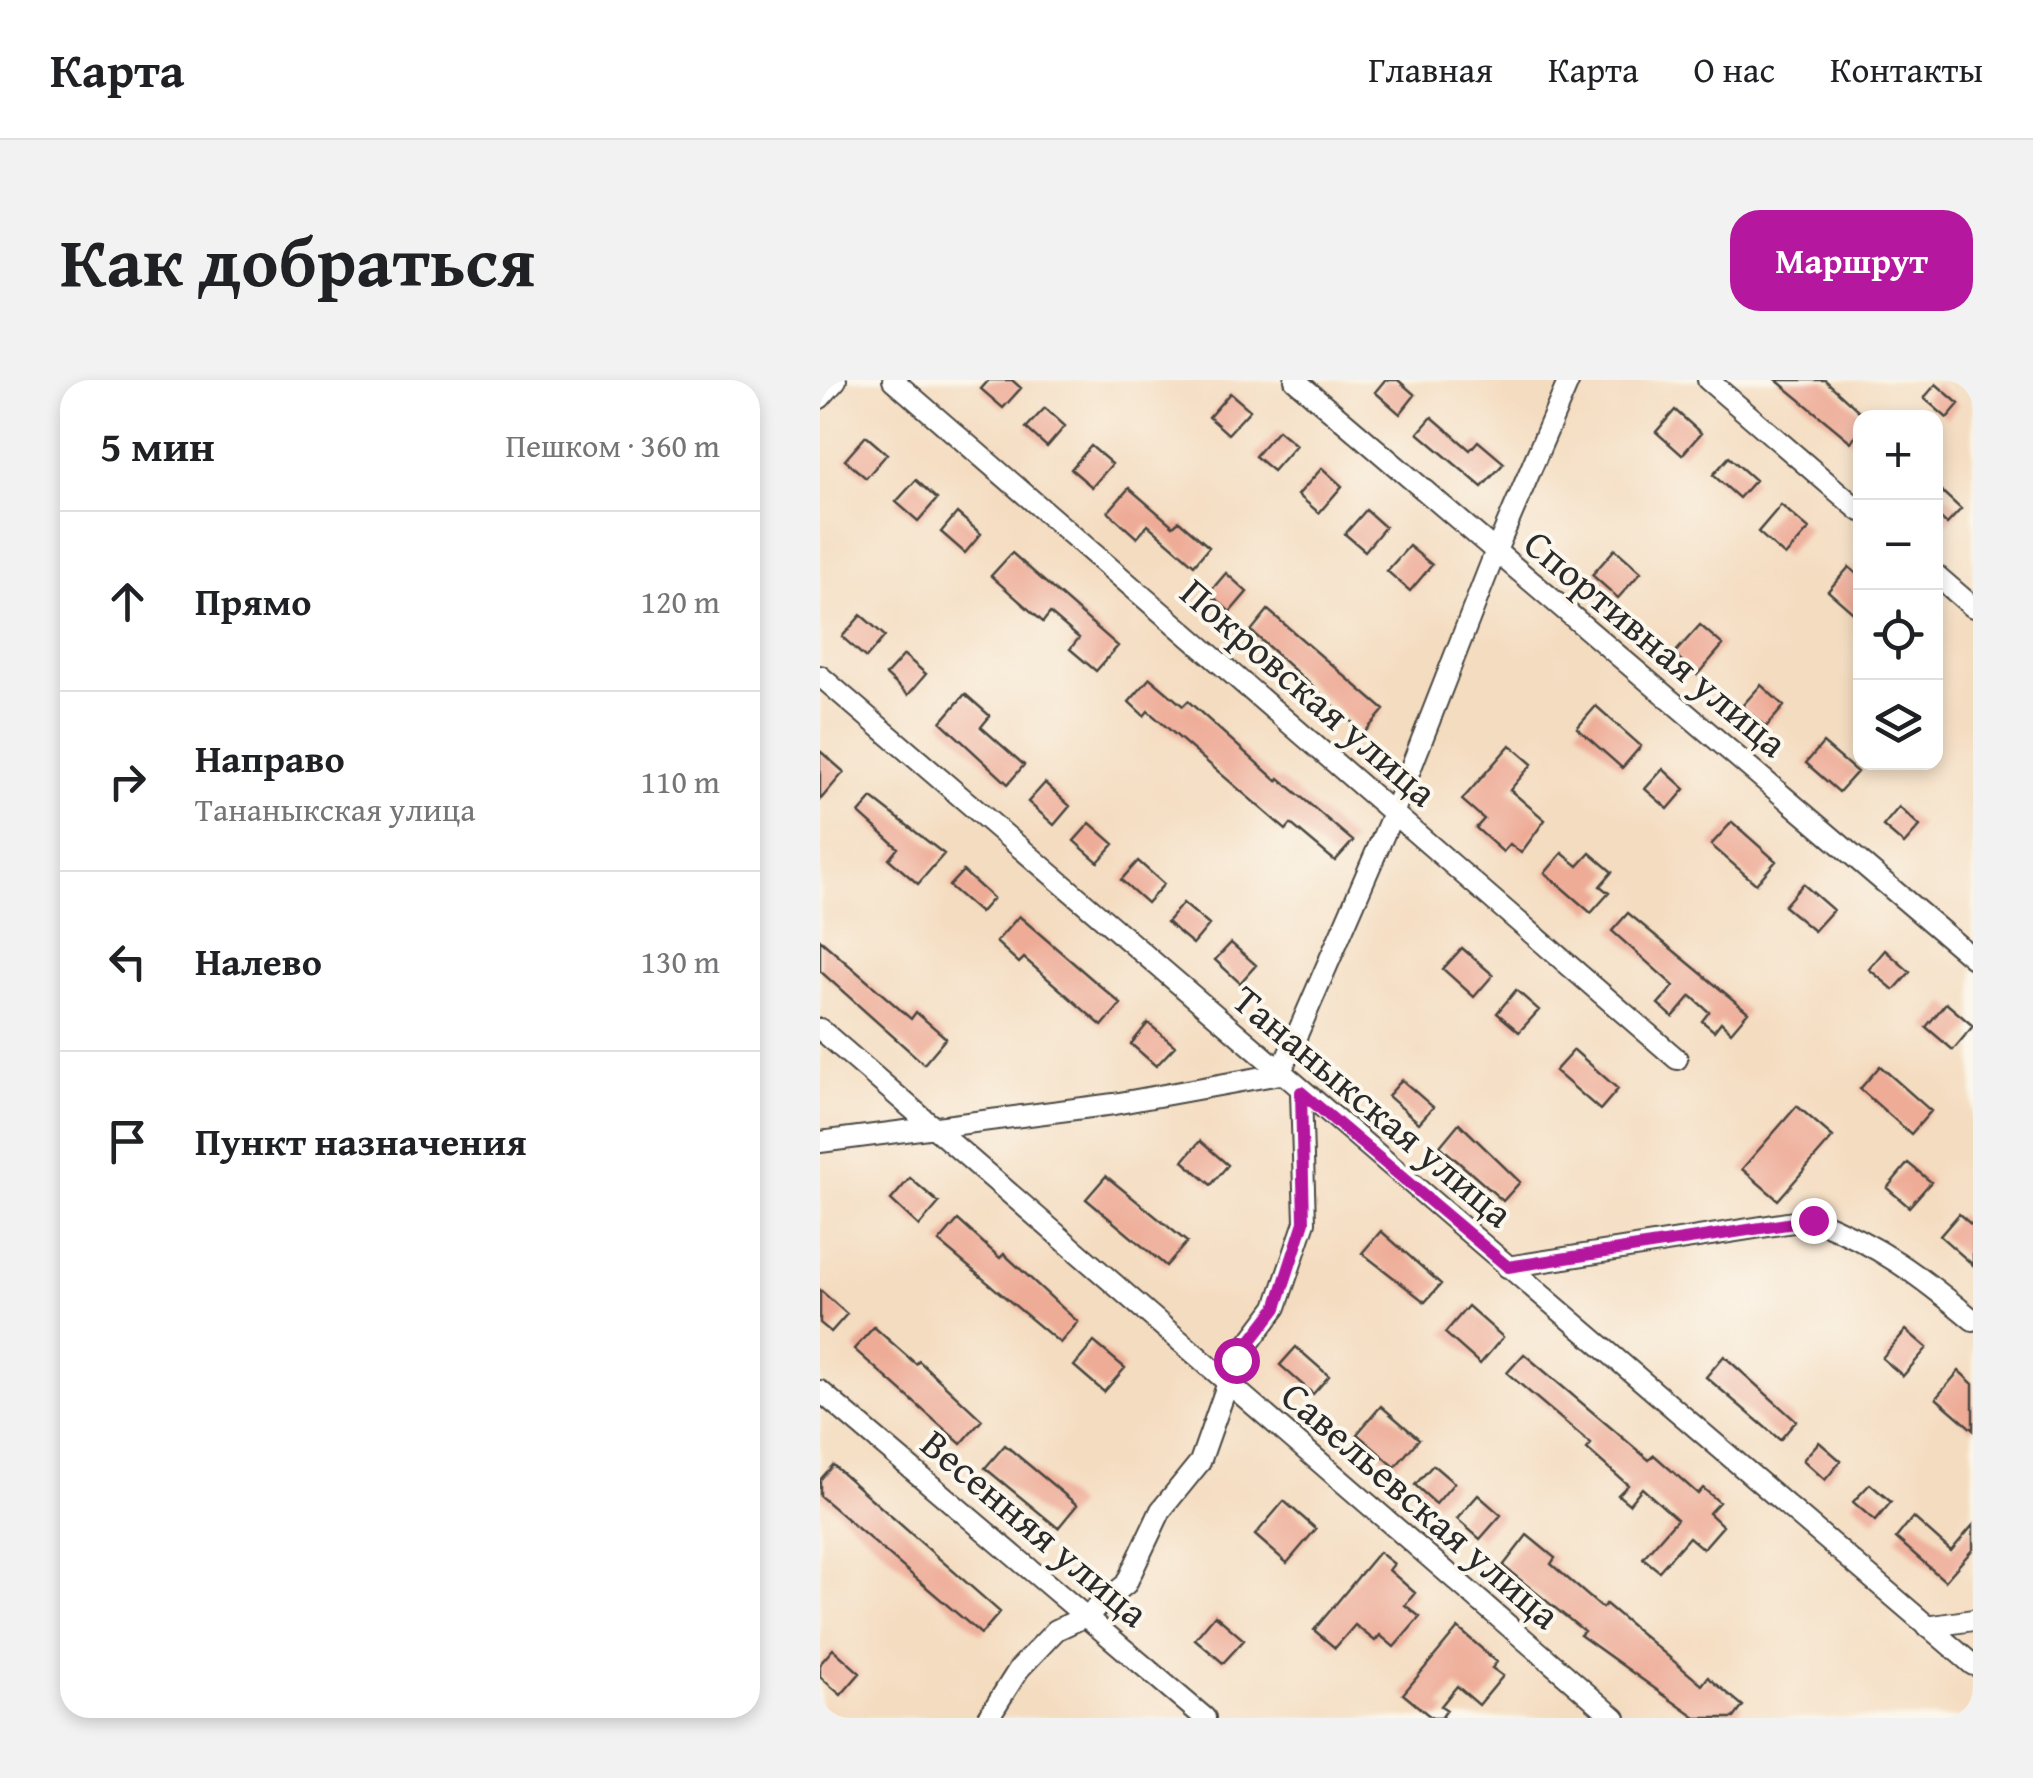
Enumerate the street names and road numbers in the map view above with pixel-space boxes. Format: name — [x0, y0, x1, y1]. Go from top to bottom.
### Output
street label: Спортивная улица — [1512, 515, 1801, 771]
street label: Покровская улица — [1168, 563, 1451, 820]
street label: Тананыкская улица — [1220, 970, 1527, 1241]
street label: Савельевская улица — [1269, 1367, 1574, 1643]
street label: Весенняя улица — [908, 1415, 1162, 1641]

